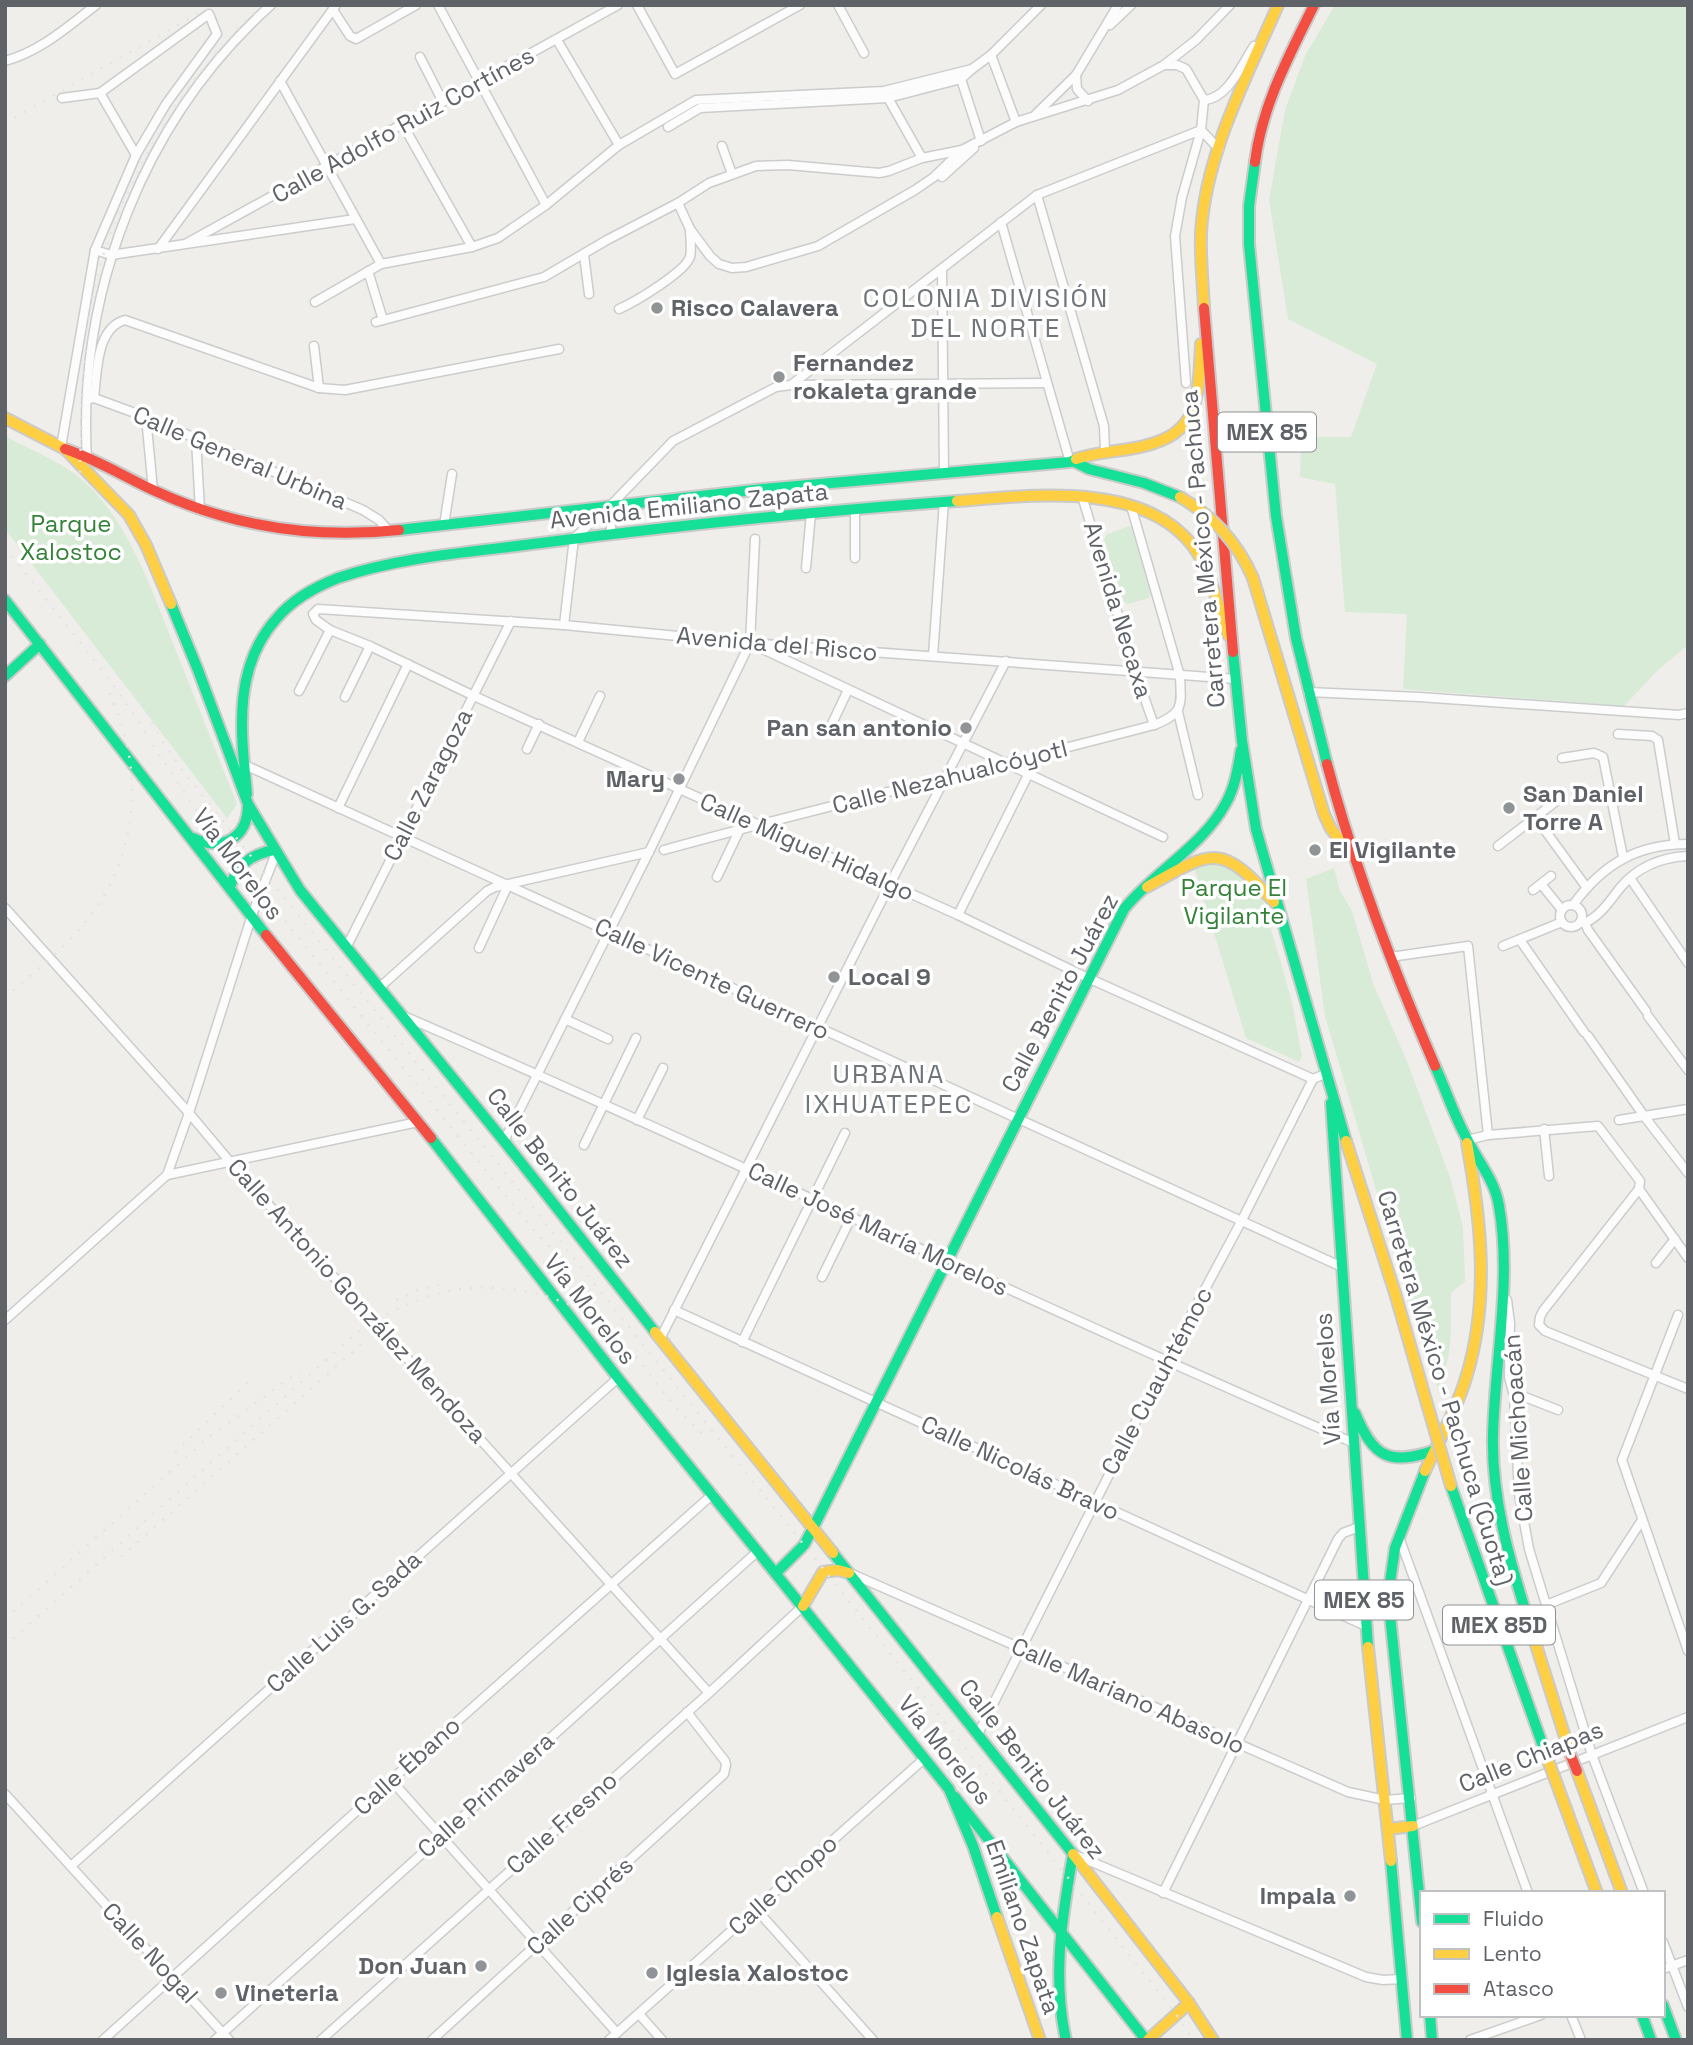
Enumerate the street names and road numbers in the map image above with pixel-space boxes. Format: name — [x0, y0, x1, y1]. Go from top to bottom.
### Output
street label: Calle Adolfo Ruiz Cortínes — [266, 39, 540, 210]
street label: Carretera México - Pachuca — [1173, 389, 1232, 709]
street label: Calle General Urbina — [128, 398, 352, 517]
road number: MEX 85 — [1218, 412, 1316, 452]
street label: Avenida Emiliano Zapata — [548, 475, 830, 536]
street label: Avenida Necaxa — [1077, 518, 1160, 702]
street label: Avenida del Risco — [675, 619, 879, 668]
street label: Calle Zaragoza — [376, 703, 479, 866]
street label: Calle Nezahualcóyotl — [829, 732, 1071, 821]
street label: Calle Miguel Hidalgo — [695, 785, 919, 908]
street label: Vía Morelos — [186, 801, 291, 926]
street label: Calle Benito Juárez — [994, 888, 1125, 1097]
street label: Calle Vicente Guerrero — [590, 910, 835, 1047]
street label: Calle Benito Juárez — [480, 1081, 641, 1274]
street label: Calle Antonio González Mendoza — [221, 1152, 494, 1450]
street label: Calle José María Morelos — [743, 1154, 1013, 1303]
street label: Carretera México - Pachuca (Cuota) — [1370, 1186, 1520, 1589]
street label: Vía Morelos — [537, 1247, 643, 1370]
street label: Calle Cuauhtémoc — [1094, 1281, 1219, 1480]
street label: Vía Morelos — [1307, 1312, 1348, 1446]
street label: Calle Michoacán — [1495, 1333, 1540, 1523]
street label: Calle Nicolás Bravo — [916, 1408, 1125, 1527]
street label: Calle Luis G. Sada — [260, 1544, 428, 1700]
road number: MEX 85 — [1315, 1581, 1413, 1620]
road number: MEX 85D — [1443, 1606, 1555, 1644]
street label: Calle Mariano Abasolo — [1007, 1630, 1250, 1761]
street label: Calle Benito Juárez — [952, 1672, 1113, 1865]
street label: Vía Morelos — [892, 1688, 999, 1811]
street label: Calle Ébano — [347, 1709, 467, 1822]
street label: Calle Chiapas — [1454, 1714, 1608, 1800]
street label: Calle Primavera — [411, 1725, 561, 1864]
street label: Calle Fresno — [500, 1764, 624, 1881]
street label: Calle Chopo — [722, 1827, 844, 1942]
street label: Emiliano Zapata — [979, 1836, 1068, 2018]
street label: Calle Ciprés — [520, 1849, 640, 1962]
street label: Calle Nogal — [96, 1896, 205, 2010]

